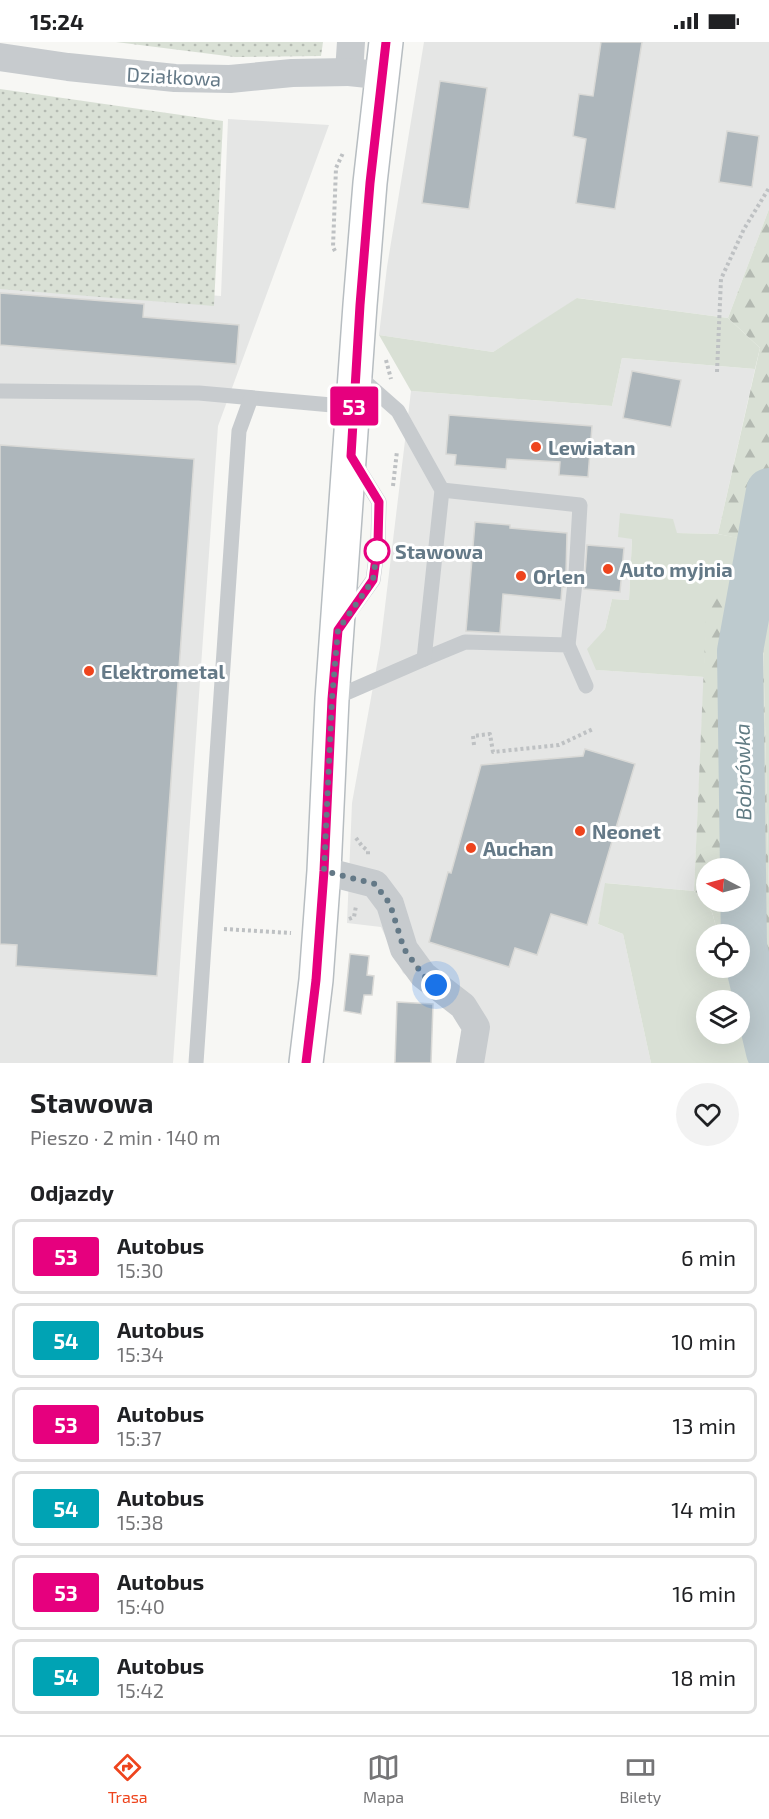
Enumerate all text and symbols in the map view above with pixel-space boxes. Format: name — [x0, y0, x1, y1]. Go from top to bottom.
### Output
text: 15:24 — [30, 8, 84, 34]
street label: Działkowa — [126, 62, 222, 90]
line badge: 53 — [327, 386, 381, 426]
text: 53 — [342, 394, 366, 419]
place label: Lewiatan — [548, 435, 635, 459]
marker: Lewiatan — [529, 440, 543, 454]
marker: Stawowa — [364, 538, 390, 564]
place label: Stawowa — [395, 539, 483, 563]
place label: Auto myjnia — [620, 557, 733, 582]
marker: Auto myjnia — [601, 562, 615, 576]
place label: Orlen — [533, 564, 585, 588]
marker: Orlen — [514, 569, 528, 583]
place label: Elektrometal — [101, 659, 225, 683]
marker: Elektrometal — [82, 664, 96, 678]
water label: Bobrówka — [729, 723, 755, 821]
place label: Neonet — [592, 819, 661, 843]
marker: Neonet — [573, 824, 587, 838]
place label: Auchan — [483, 836, 554, 860]
marker: Auchan — [464, 841, 478, 855]
north arrow — [696, 858, 750, 912]
map controls — [696, 858, 750, 1044]
button: locate — [696, 924, 750, 978]
your location — [421, 970, 451, 1000]
button: layers — [696, 990, 750, 1044]
button: heart — [676, 1083, 739, 1146]
text: Stawowa — [30, 1085, 153, 1119]
text: Pieszo · 2 min · 140 m — [30, 1125, 221, 1149]
text: Odjazdy — [30, 1179, 114, 1205]
text: Autobus — [117, 1232, 204, 1258]
text: 53 — [54, 1244, 78, 1269]
text: 6 min — [681, 1244, 736, 1270]
text: 15:30 — [117, 1258, 164, 1282]
text: Autobus — [117, 1316, 204, 1342]
text: 54 — [54, 1328, 78, 1353]
text: 10 min — [672, 1328, 736, 1354]
text: 15:34 — [117, 1342, 164, 1366]
text: Autobus — [117, 1400, 204, 1426]
text: 53 — [54, 1412, 78, 1437]
text: 13 min — [673, 1412, 736, 1438]
text: 15:37 — [117, 1426, 162, 1450]
text: Autobus — [117, 1484, 204, 1510]
text: 54 — [54, 1496, 78, 1521]
text: 14 min — [671, 1496, 736, 1522]
text: 15:38 — [117, 1510, 164, 1534]
text: Autobus — [117, 1568, 204, 1594]
text: 53 — [54, 1580, 78, 1605]
text: 16 min — [672, 1580, 736, 1606]
text: 15:40 — [117, 1594, 165, 1618]
text: Autobus — [117, 1652, 204, 1678]
text: 54 — [54, 1664, 78, 1689]
text: 18 min — [671, 1664, 736, 1690]
text: 15:42 — [117, 1678, 164, 1702]
tab: Trasa — [108, 1751, 148, 1806]
tab: Mapa — [363, 1751, 404, 1806]
tab: Bilety — [619, 1751, 661, 1806]

